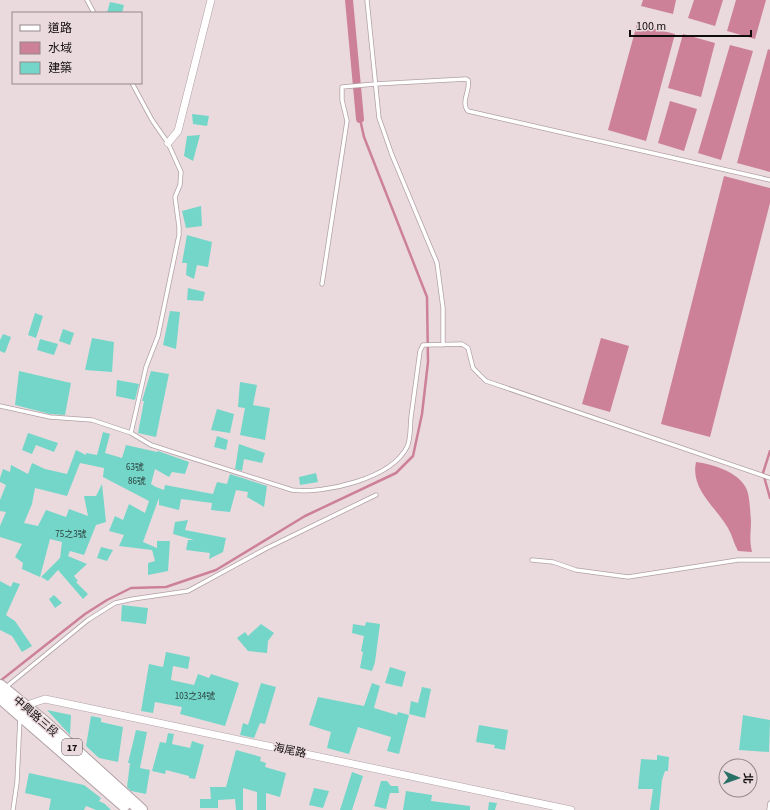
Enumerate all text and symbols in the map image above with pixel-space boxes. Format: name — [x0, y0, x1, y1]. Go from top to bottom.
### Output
legend — [12, 12, 142, 84]
scale bar — [630, 12, 751, 38]
text: 100 m — [636, 18, 666, 35]
text: 道路 — [48, 20, 72, 37]
text: 水域 — [48, 40, 72, 57]
text: 建築 — [48, 60, 72, 77]
house number: 63號 — [126, 461, 144, 474]
house number: 86號 — [128, 475, 146, 488]
house number: 75之3號 — [55, 528, 87, 541]
house number: 103之34號 — [175, 690, 215, 703]
street label: 中興路三段 — [10, 693, 61, 740]
road number: 17 — [62, 739, 82, 755]
street label: 海尾路 — [272, 740, 308, 761]
north arrow — [718, 758, 758, 798]
text: 北 — [740, 773, 755, 784]

